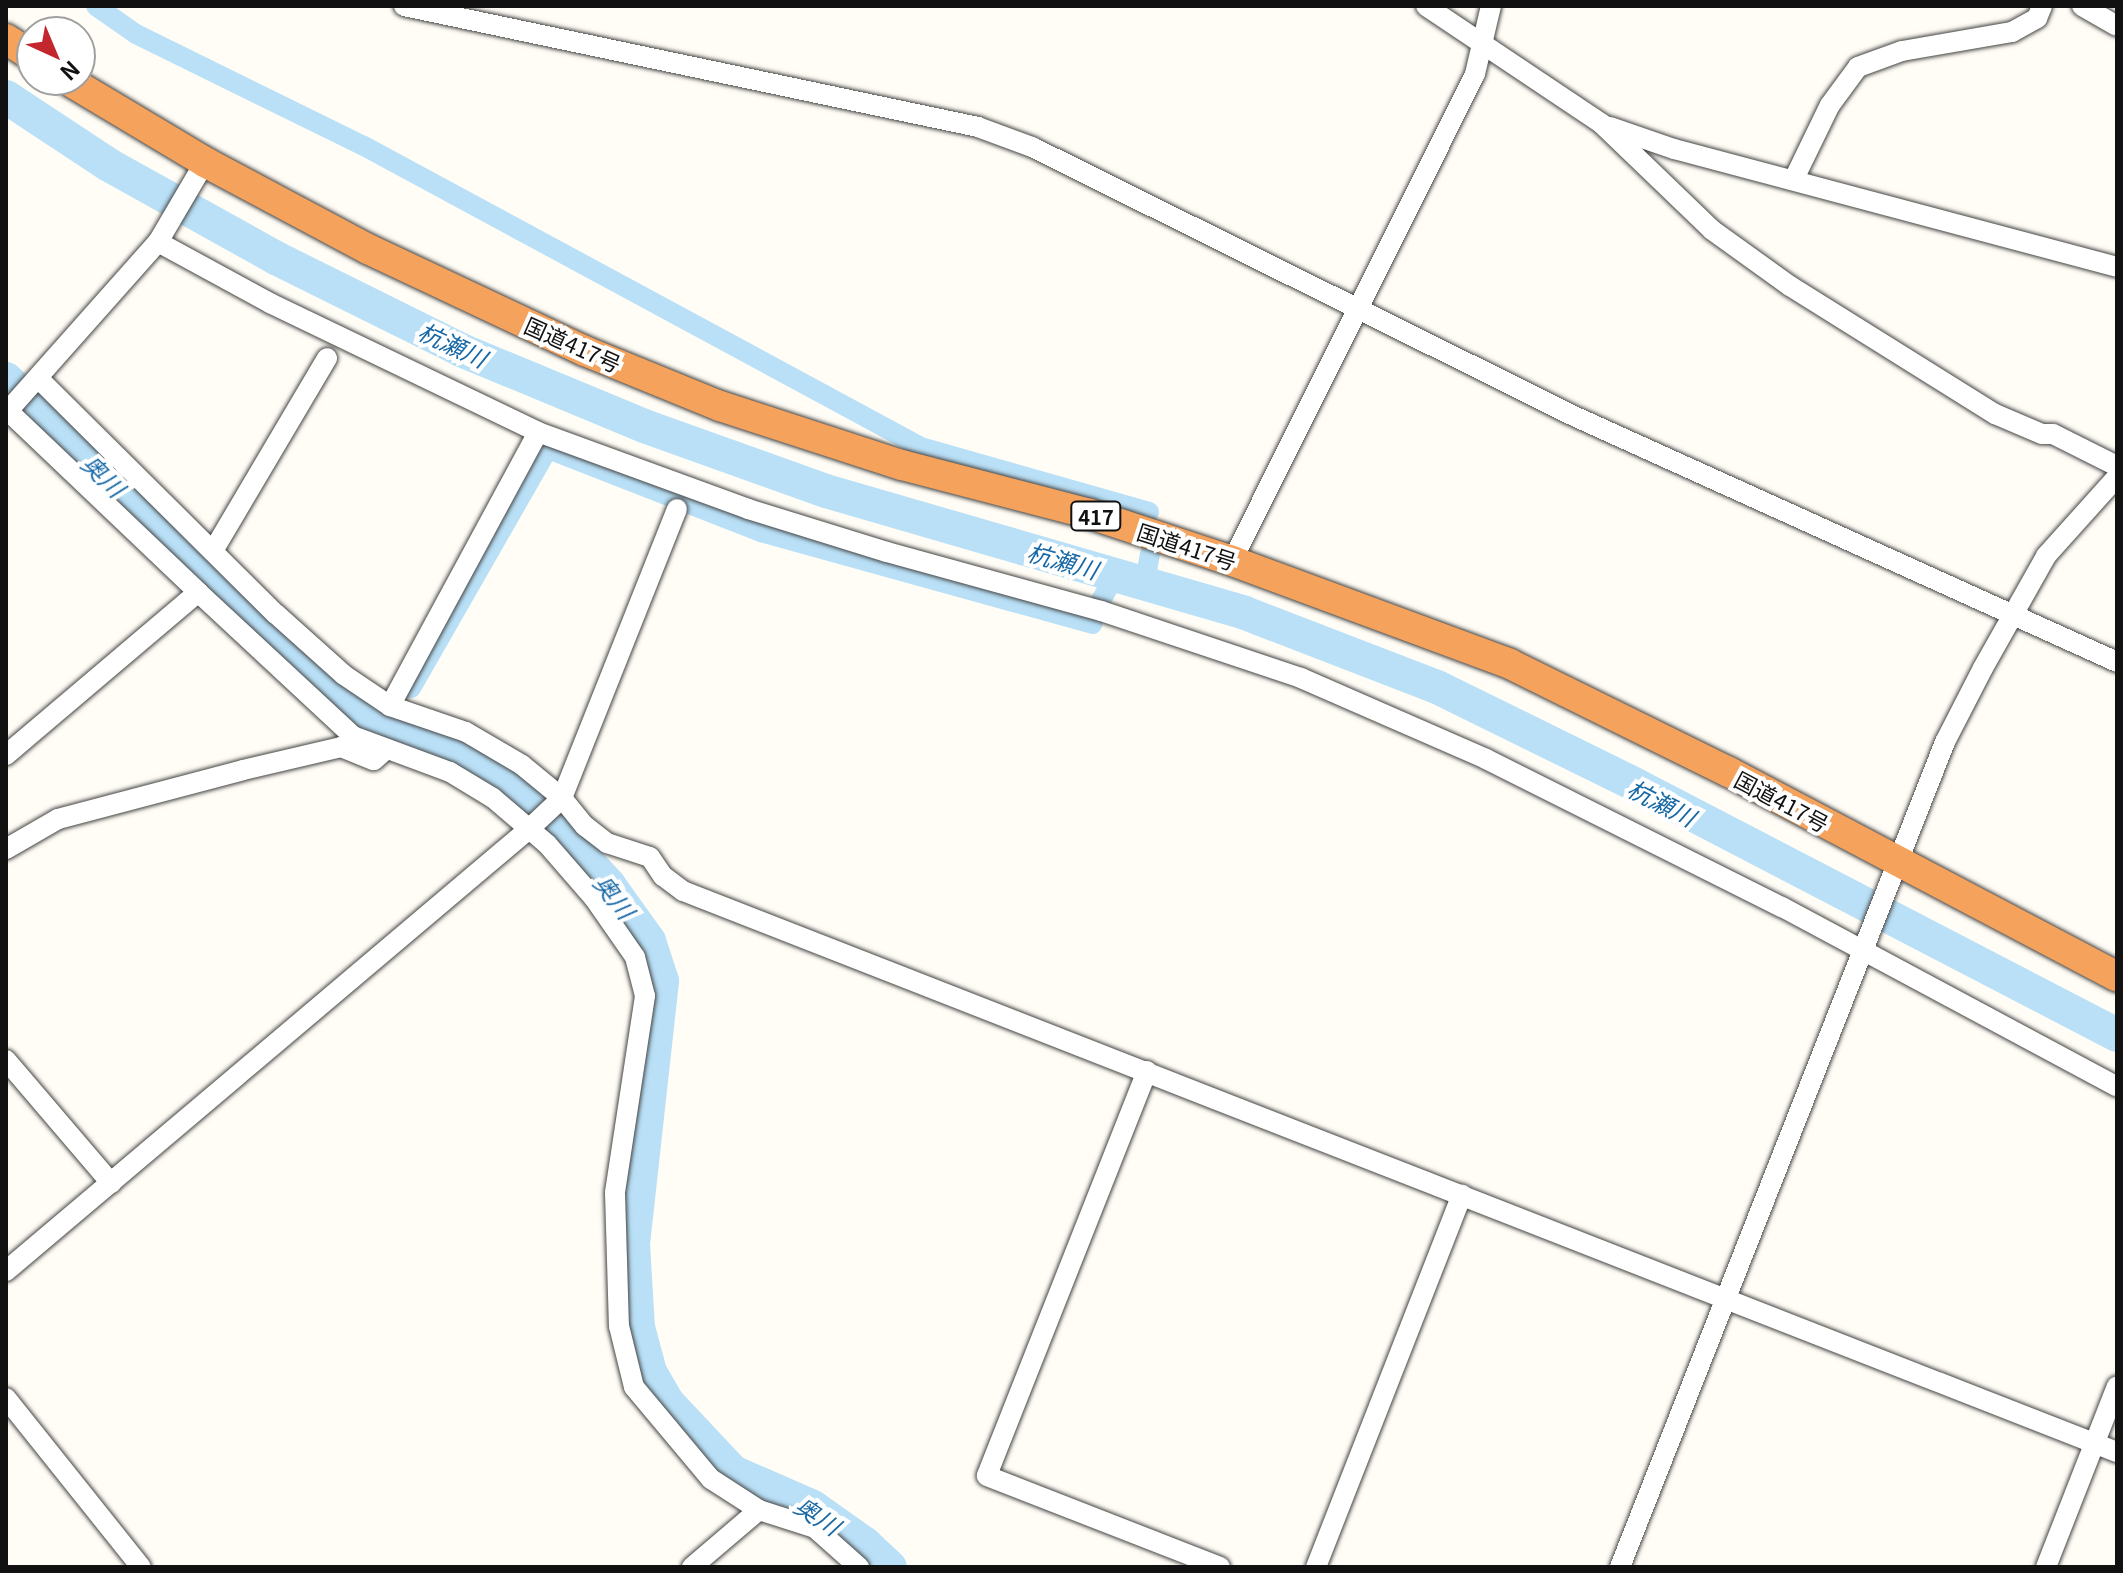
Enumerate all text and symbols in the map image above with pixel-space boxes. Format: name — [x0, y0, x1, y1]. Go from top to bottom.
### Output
north arrow — [16, 16, 96, 96]
text: N — [54, 55, 88, 89]
street label: 国道417号 — [521, 311, 625, 377]
water label: 杭瀬川 — [414, 316, 492, 372]
water label: 奥川 — [77, 448, 131, 502]
road number: 417 — [1070, 500, 1122, 532]
street label: 国道417号 — [1134, 518, 1240, 574]
water label: 杭瀬川 — [1024, 536, 1102, 584]
street label: 国道417号 — [1730, 765, 1834, 837]
water label: 杭瀬川 — [1623, 773, 1701, 831]
water label: 奥川 — [589, 868, 641, 924]
water label: 奥川 — [790, 1490, 846, 1540]

